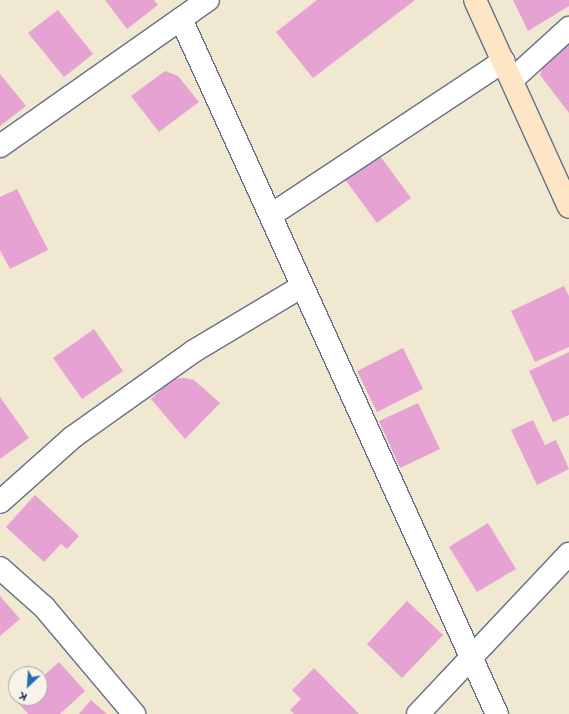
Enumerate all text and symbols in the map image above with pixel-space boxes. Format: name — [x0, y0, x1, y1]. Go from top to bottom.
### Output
north arrow — [8, 666, 48, 706]
text: K — [17, 689, 29, 704]

